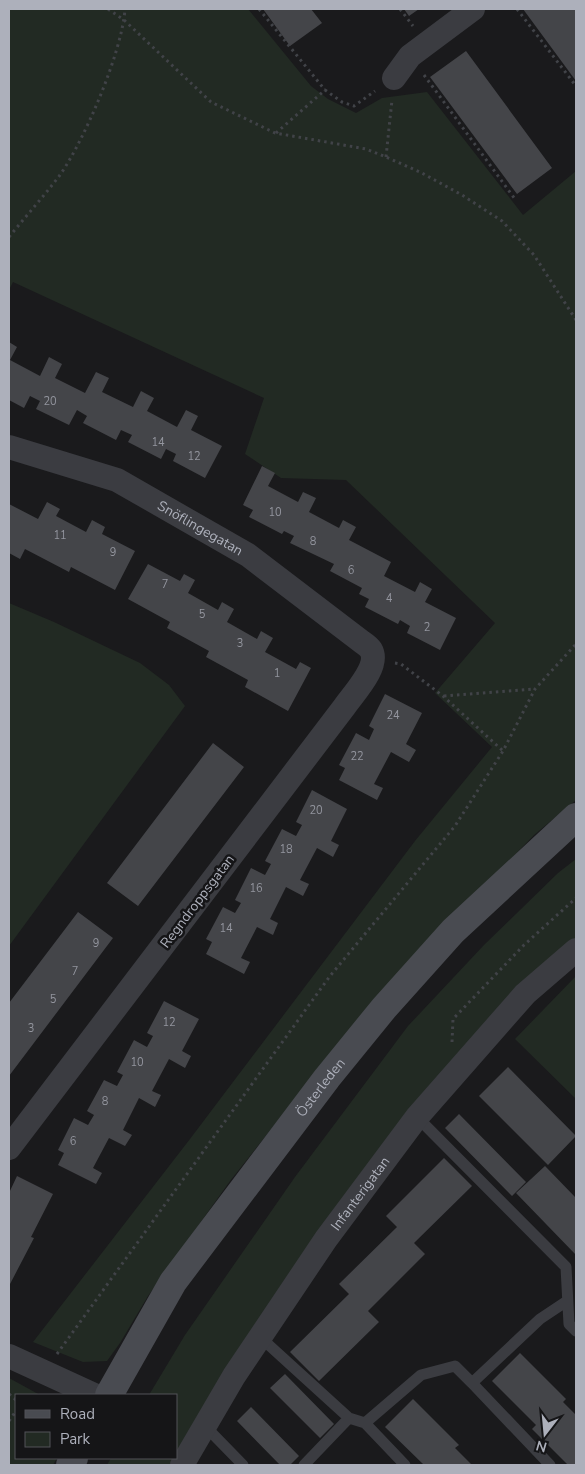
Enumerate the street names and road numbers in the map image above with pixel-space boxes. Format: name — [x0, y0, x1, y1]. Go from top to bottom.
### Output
street label: Snöflingegatan — [154, 496, 246, 560]
street label: Regndroppsgatan — [156, 851, 239, 952]
street label: Österleden — [292, 1054, 350, 1121]
street label: Infanterigatan — [326, 1153, 394, 1235]

